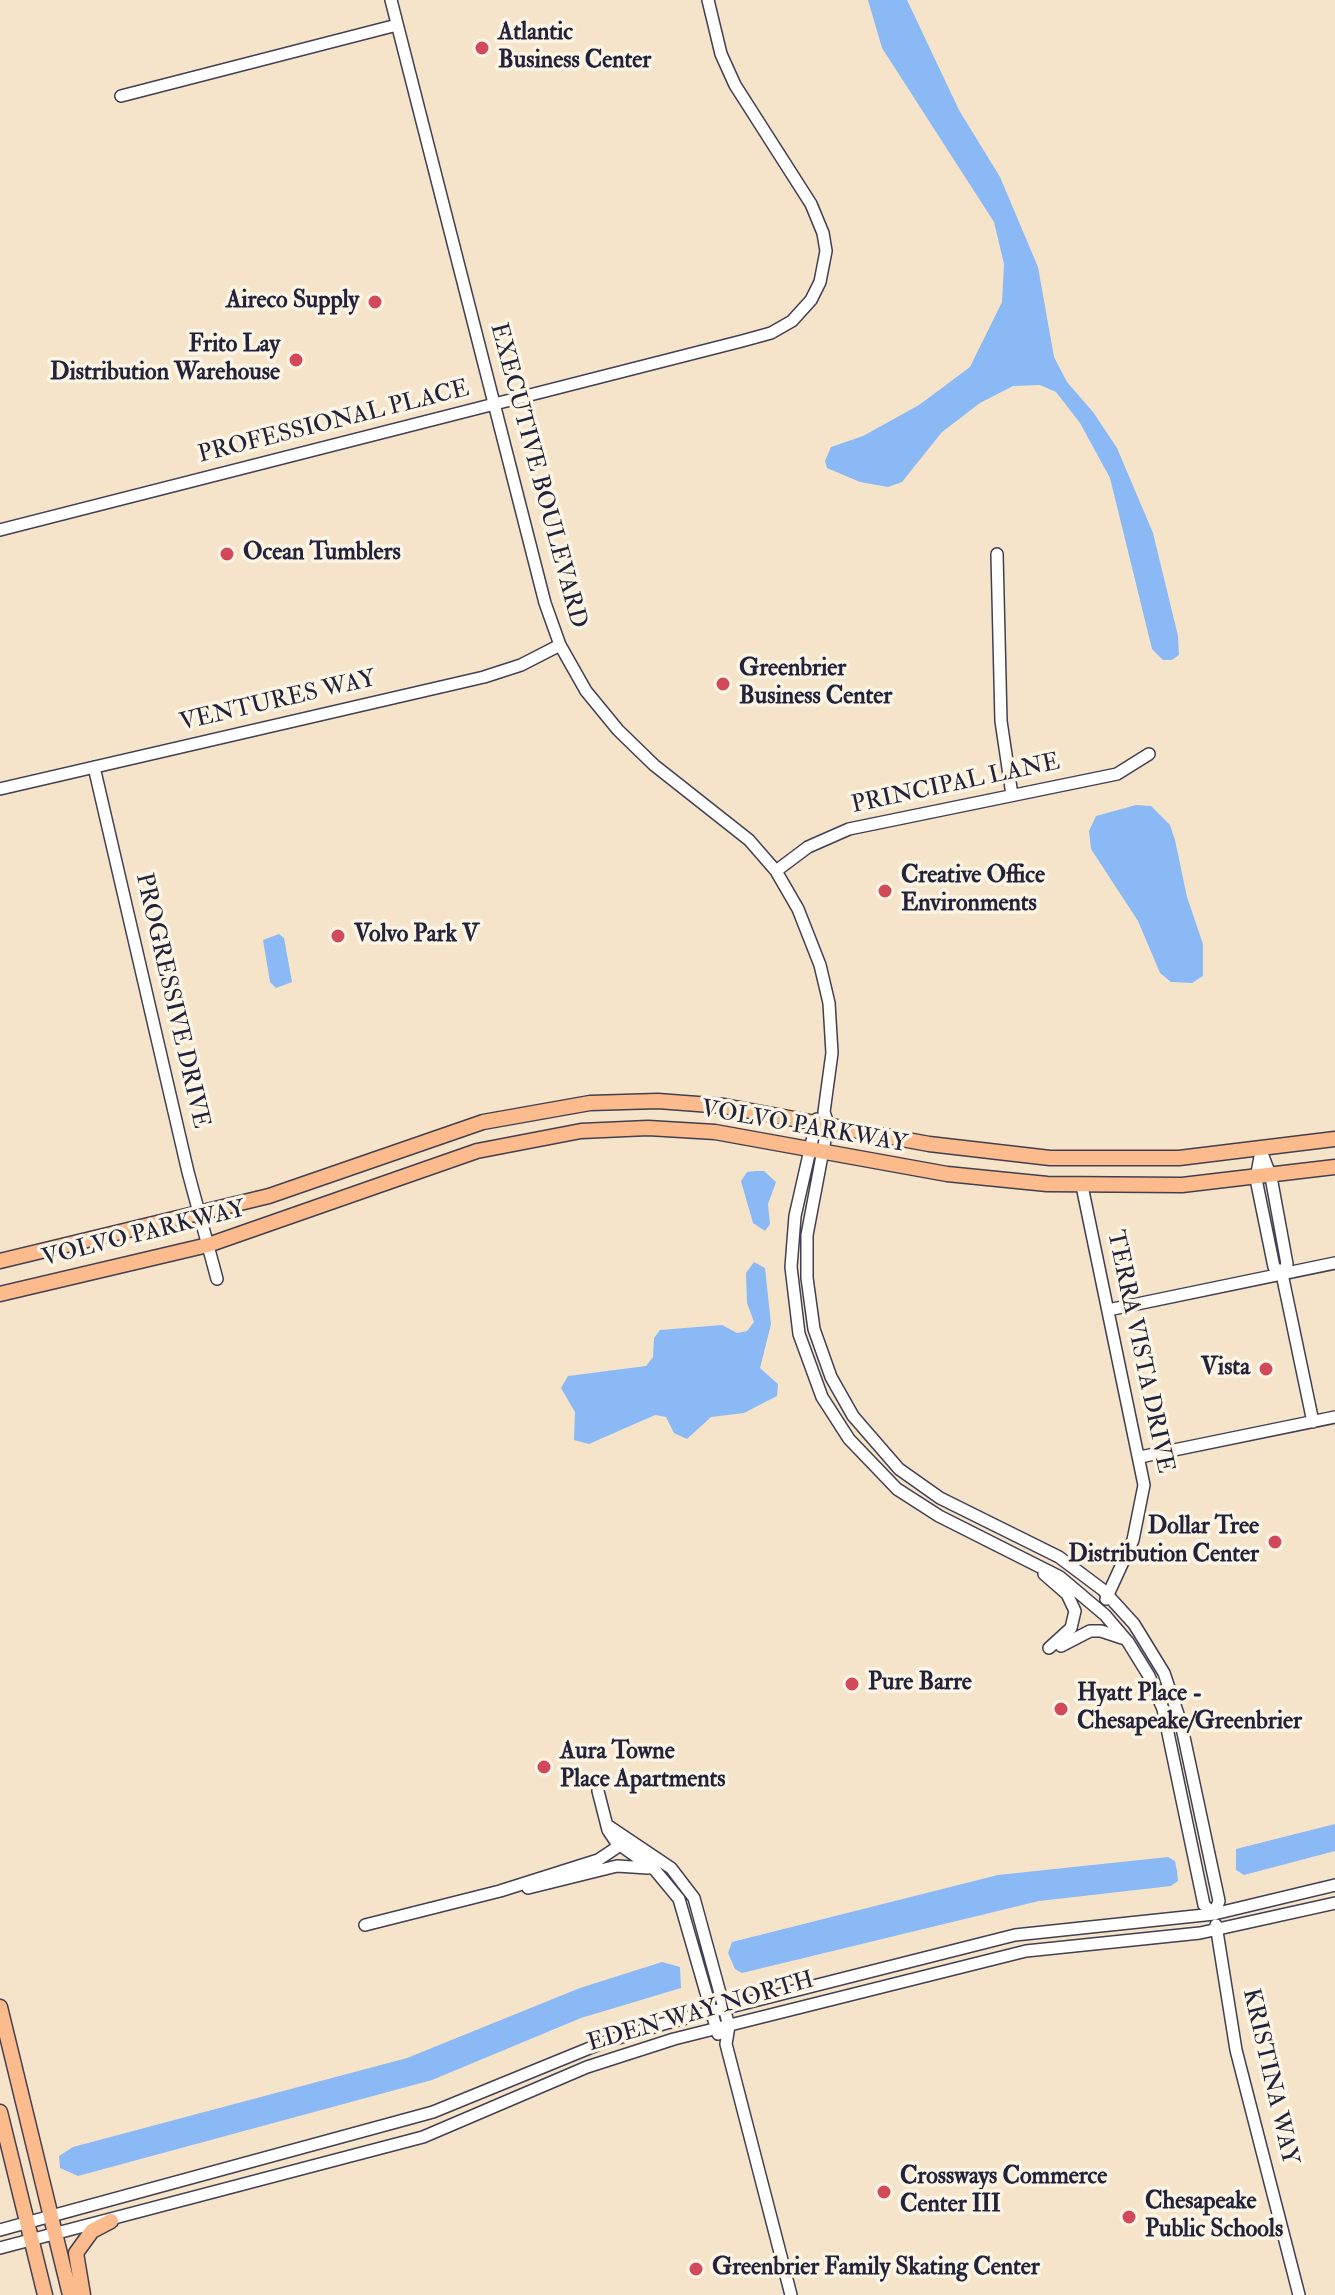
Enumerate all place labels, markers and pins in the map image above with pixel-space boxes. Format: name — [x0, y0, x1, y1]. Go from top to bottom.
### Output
place label: Atlantic Business Center — [498, 20, 651, 76]
marker: Atlantic Business Center — [473, 39, 491, 57]
place label: Aireco Supply — [226, 288, 359, 316]
marker: Aireco Supply — [366, 293, 384, 311]
place label: Frito Lay Distribution Warehouse — [50, 332, 280, 388]
marker: Frito Lay Distribution Warehouse — [287, 351, 305, 369]
place label: Ocean Tumblers — [243, 540, 401, 568]
marker: Ocean Tumblers — [218, 545, 236, 563]
place label: Greenbrier Business Center — [739, 656, 892, 712]
marker: Greenbrier Business Center — [714, 675, 732, 693]
place label: Creative Office Environments — [901, 863, 1045, 919]
marker: Creative Office Environments — [876, 882, 894, 900]
place label: Volvo Park V — [354, 922, 479, 950]
marker: Volvo Park V — [329, 927, 347, 945]
place label: Vista — [1201, 1355, 1250, 1383]
marker: Vista — [1257, 1360, 1275, 1378]
place label: Dollar Tree Distribution Center — [1068, 1514, 1259, 1570]
marker: Dollar Tree Distribution Center — [1266, 1533, 1284, 1551]
place label: Pure Barre — [868, 1670, 972, 1698]
marker: Pure Barre — [843, 1675, 861, 1693]
place label: Hyatt Place - Chesapeake/Greenbrier — [1077, 1681, 1302, 1737]
marker: Hyatt Place - Chesapeake/Greenbrier — [1052, 1700, 1070, 1718]
place label: Aura Towne Place Apartments — [560, 1739, 726, 1795]
marker: Aura Towne Place Apartments — [535, 1758, 553, 1776]
place label: Crossways Commerce Center III — [900, 2164, 1107, 2220]
marker: Crossways Commerce Center III — [875, 2183, 893, 2201]
place label: Chesapeake Public Schools — [1145, 2189, 1283, 2245]
marker: Chesapeake Public Schools — [1120, 2208, 1138, 2226]
place label: Greenbrier Family Skating Center — [712, 2255, 1040, 2283]
marker: Greenbrier Family Skating Center — [687, 2260, 705, 2278]

